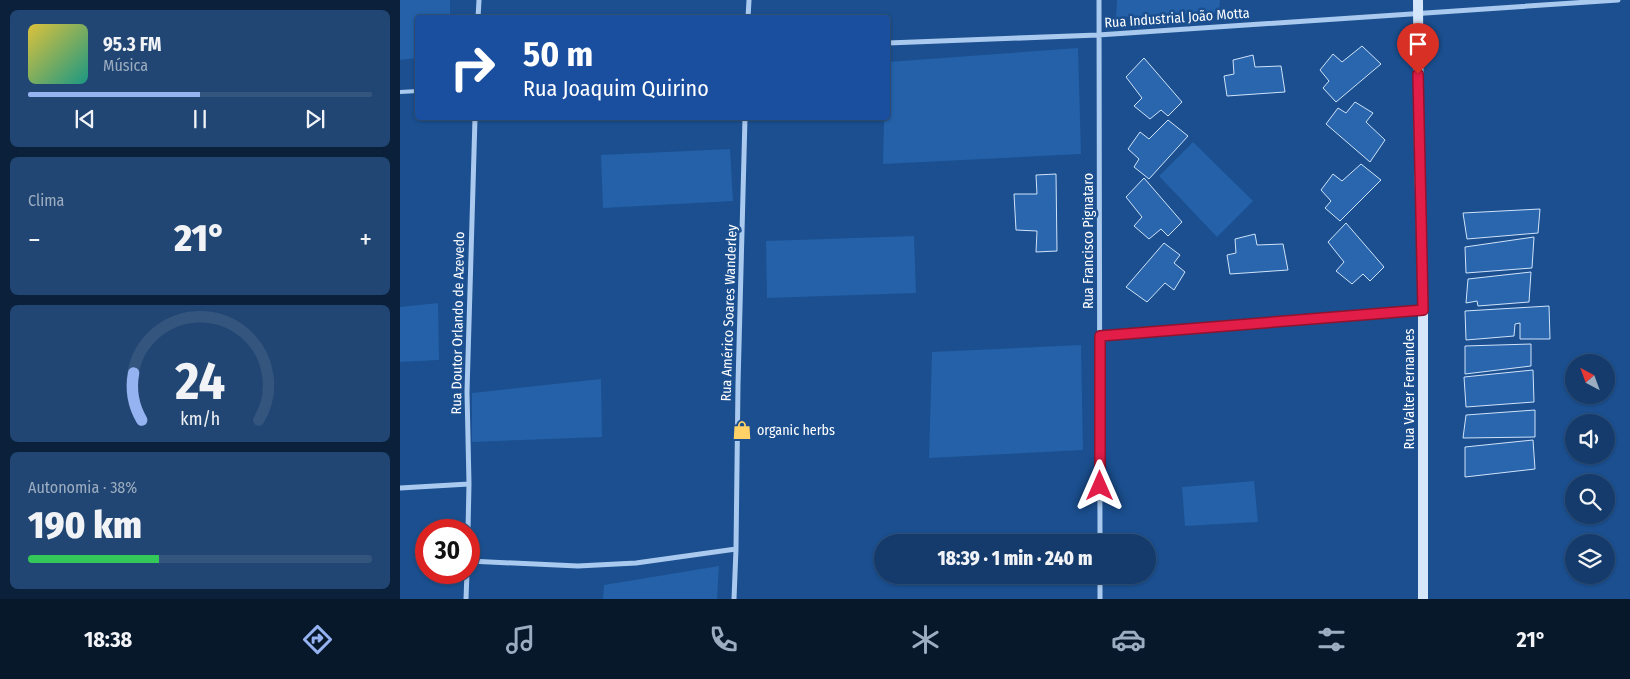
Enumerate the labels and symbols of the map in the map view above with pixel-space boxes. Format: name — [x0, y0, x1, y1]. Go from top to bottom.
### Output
street label: Rua Industrial João Motta — [1104, 4, 1250, 32]
pin — [1397, 23, 1439, 74]
street label: Rua Francisco Pignataro — [1080, 173, 1097, 309]
street label: Rua Américo Soares Wanderley — [717, 224, 741, 402]
street label: Rua Doutor Orlando de Azevedo — [448, 231, 468, 415]
street label: Rua Valter Fernandes — [1401, 328, 1418, 450]
north arrow — [1565, 354, 1615, 404]
shop icon: organic herbs — [731, 419, 753, 441]
place label: organic herbs — [757, 422, 835, 439]
position arrow — [1073, 459, 1125, 511]
speed limit sign: 30 — [415, 519, 480, 584]

